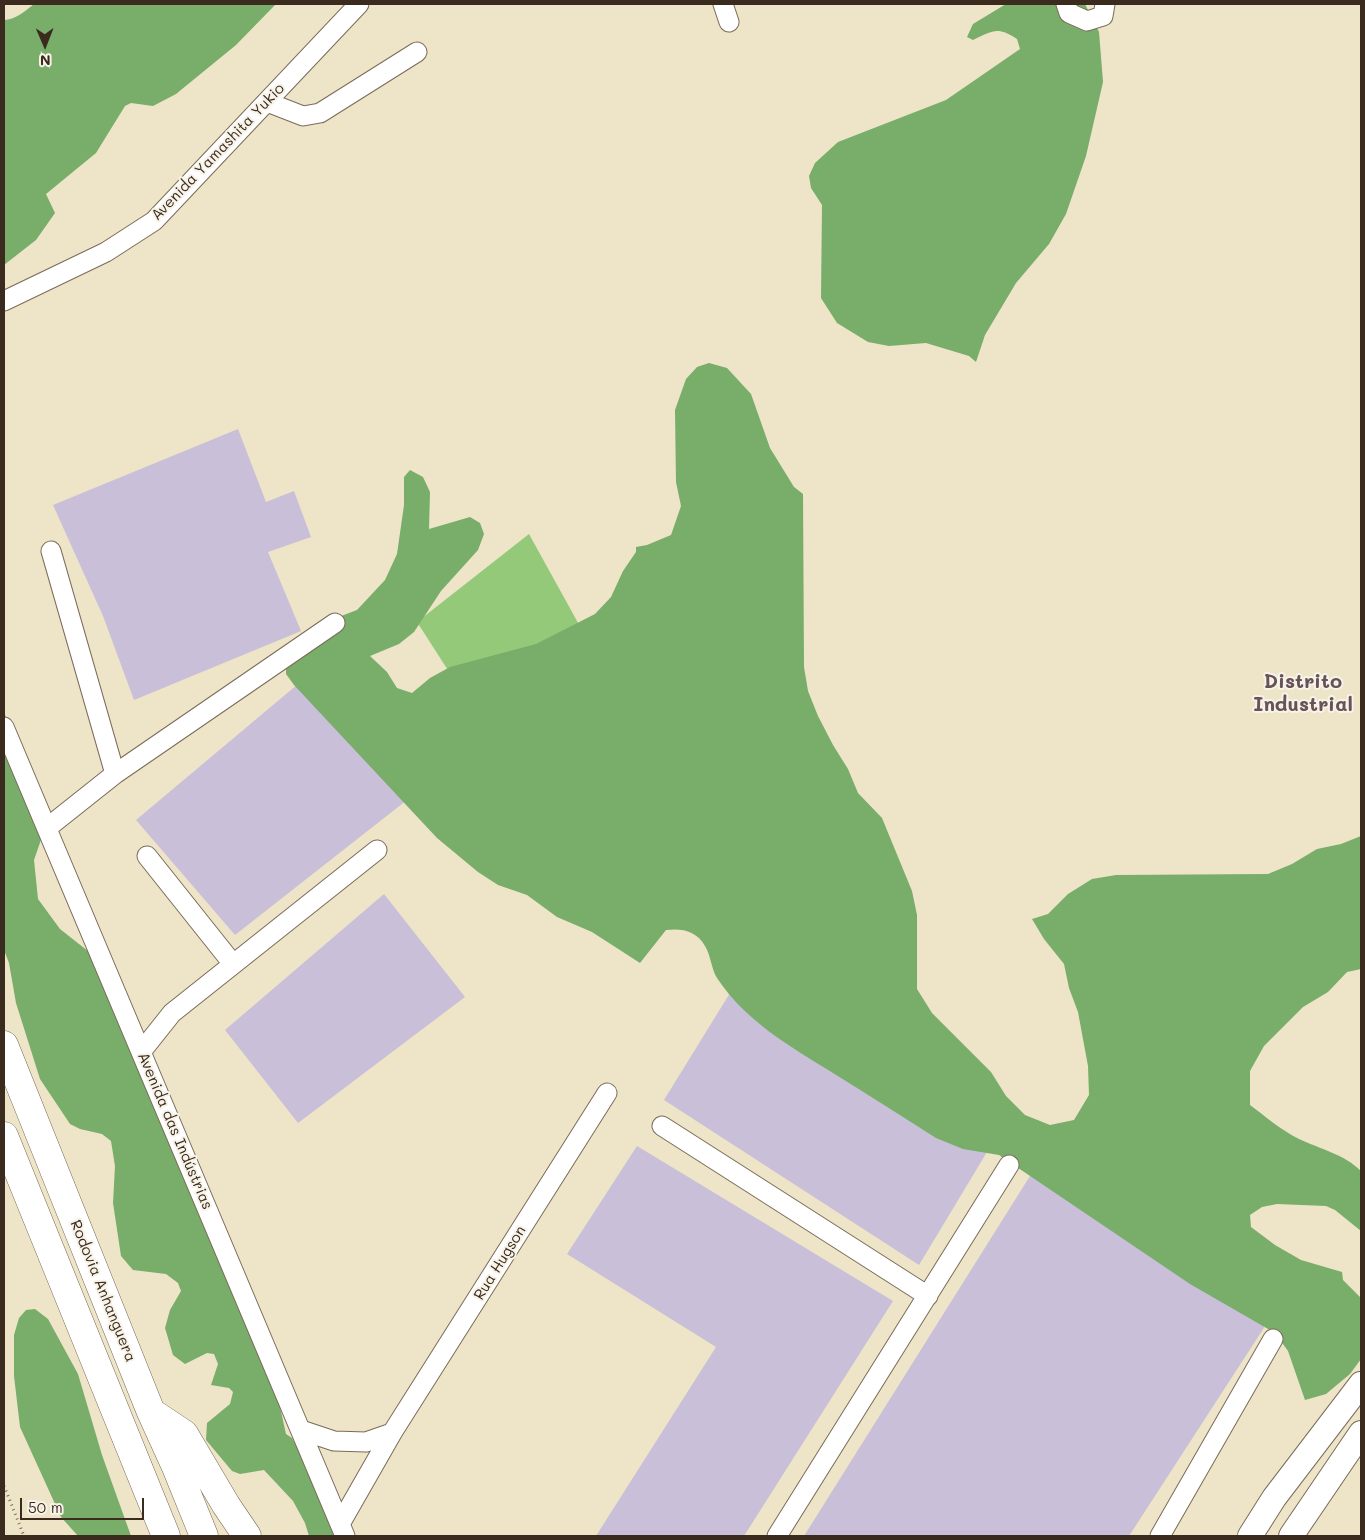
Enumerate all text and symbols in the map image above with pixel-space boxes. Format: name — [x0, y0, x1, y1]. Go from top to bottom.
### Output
north arrow — [20, 20, 70, 70]
text: N — [40, 51, 51, 70]
street label: Avenida Yamashita Yukio — [148, 80, 288, 224]
district label: Distrito Industrial — [1253, 670, 1353, 717]
street label: Avenida das Indústrias — [134, 1050, 216, 1212]
street label: Rodovia Anhanguera — [66, 1217, 140, 1365]
street label: Rua Hugson — [470, 1223, 530, 1303]
scale bar — [22, 1488, 146, 1520]
text: 50 m — [28, 1497, 63, 1517]

